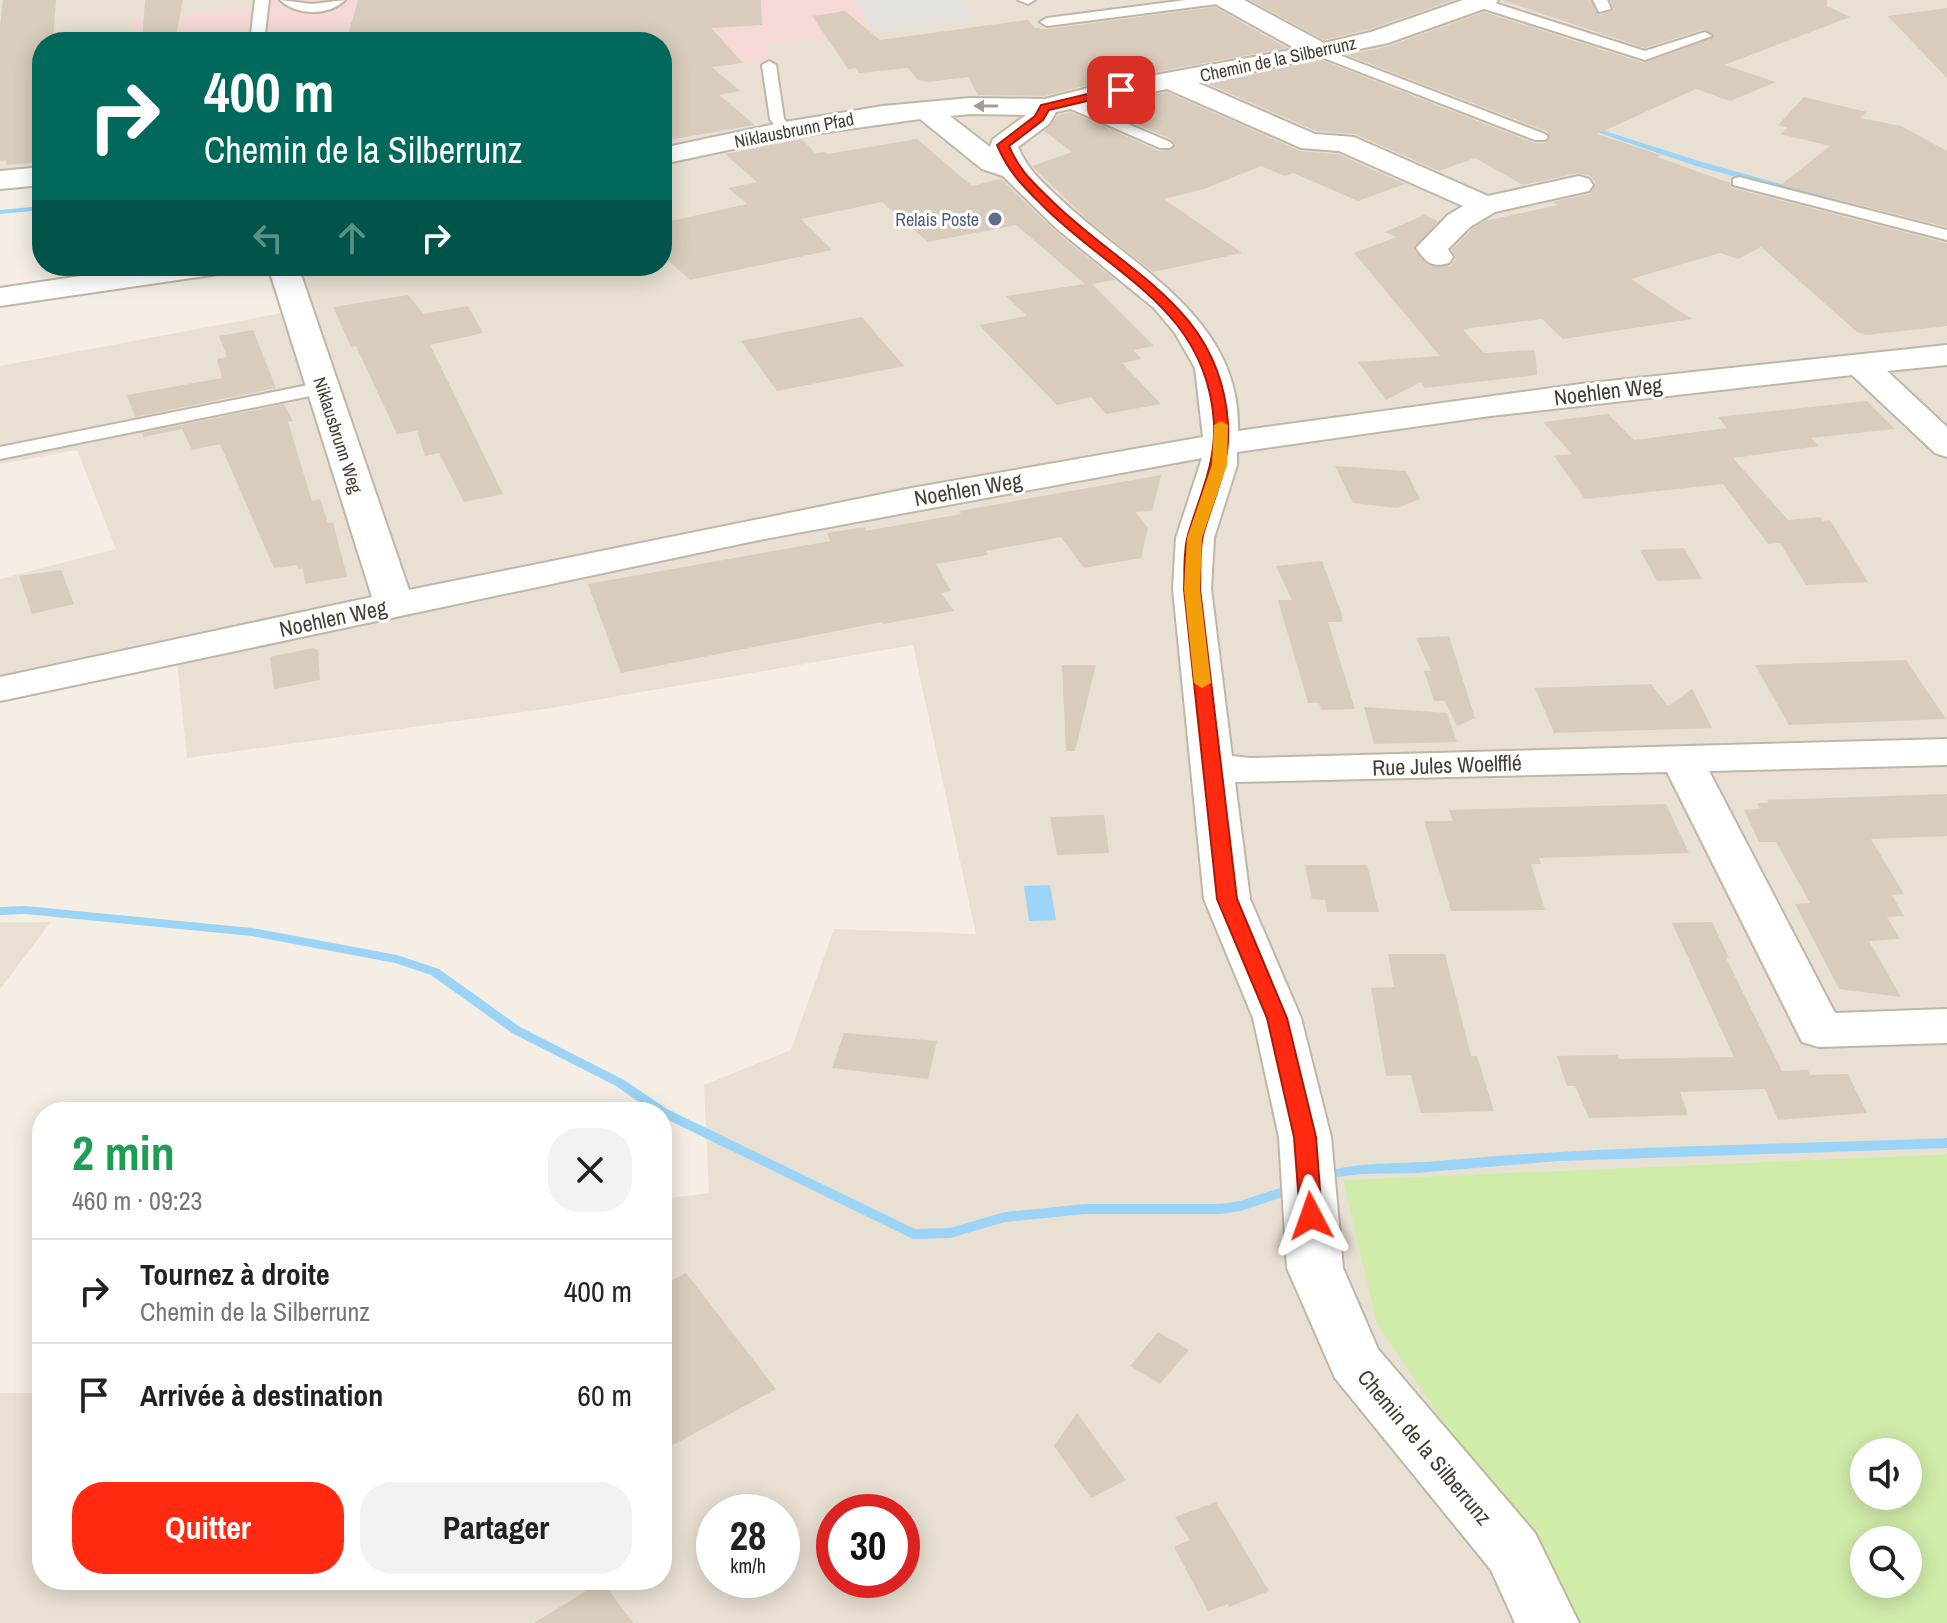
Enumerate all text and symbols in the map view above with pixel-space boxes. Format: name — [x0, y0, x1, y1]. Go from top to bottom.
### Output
street label: Chemin de la Silberrunz — [1198, 30, 1358, 88]
text: 400 m — [204, 54, 334, 129]
pin — [1087, 56, 1155, 124]
icon: right — [72, 64, 176, 168]
icon: arrive — [1099, 68, 1143, 112]
one-way arrow — [973, 99, 998, 112]
street label: Niklausbrunn Pfad — [732, 106, 856, 154]
text: Chemin de la Silberrunz — [204, 126, 522, 174]
place label: Relais Poste — [895, 207, 979, 232]
marker: Relais Poste — [986, 210, 1004, 228]
icon: left — [246, 216, 290, 260]
icon: ahead — [330, 216, 374, 260]
icon: right — [414, 216, 458, 260]
street label: Noehlen Weg — [1552, 369, 1664, 413]
street label: Niklausbrunn Weg — [307, 374, 369, 497]
street label: Noehlen Weg — [912, 465, 1024, 513]
street label: Noehlen Weg — [277, 592, 389, 644]
street label: Rue Jules Woelfflé — [1372, 747, 1522, 783]
text: 2 min — [72, 1120, 175, 1185]
button: close — [548, 1128, 632, 1212]
position arrow — [1269, 1174, 1353, 1258]
text: 460 m · 09:23 — [72, 1183, 202, 1218]
text: Tournez à droite — [140, 1254, 330, 1294]
icon: right — [72, 1269, 116, 1313]
text: 400 m — [564, 1271, 632, 1311]
text: Chemin de la Silberrunz — [140, 1294, 370, 1329]
street label: Chemin de la Silberrunz — [1351, 1363, 1499, 1531]
icon: arrive — [72, 1373, 116, 1417]
text: Arrivée à destination — [140, 1375, 383, 1415]
text: 60 m — [577, 1375, 632, 1415]
map controls — [1850, 1438, 1922, 1598]
button: sound — [1850, 1438, 1922, 1510]
button: Quitter — [72, 1482, 344, 1574]
button: Partager — [360, 1482, 632, 1574]
speed limit sign: 30 — [816, 1494, 920, 1598]
text: 28 — [730, 1509, 766, 1562]
button: search — [1850, 1526, 1922, 1598]
text: km/h — [730, 1552, 766, 1579]

